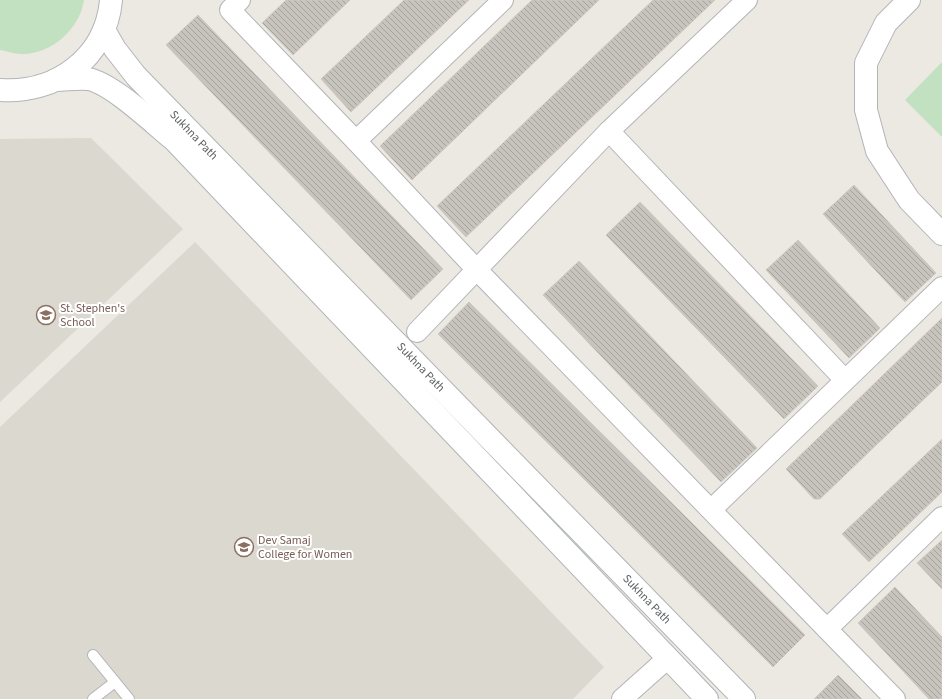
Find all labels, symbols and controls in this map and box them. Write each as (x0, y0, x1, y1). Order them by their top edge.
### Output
street label: Sukhna Path (166, 107, 222, 164)
place label: St. Stephen's School (60, 300, 125, 331)
school or university icon: St. Stephen's School (35, 304, 57, 326)
street label: Sukhna Path (393, 339, 449, 396)
place label: Dev Samaj College for Women (258, 532, 352, 563)
school or university icon: Dev Samaj College for Women (233, 536, 255, 558)
street label: Sukhna Path (619, 571, 675, 628)

